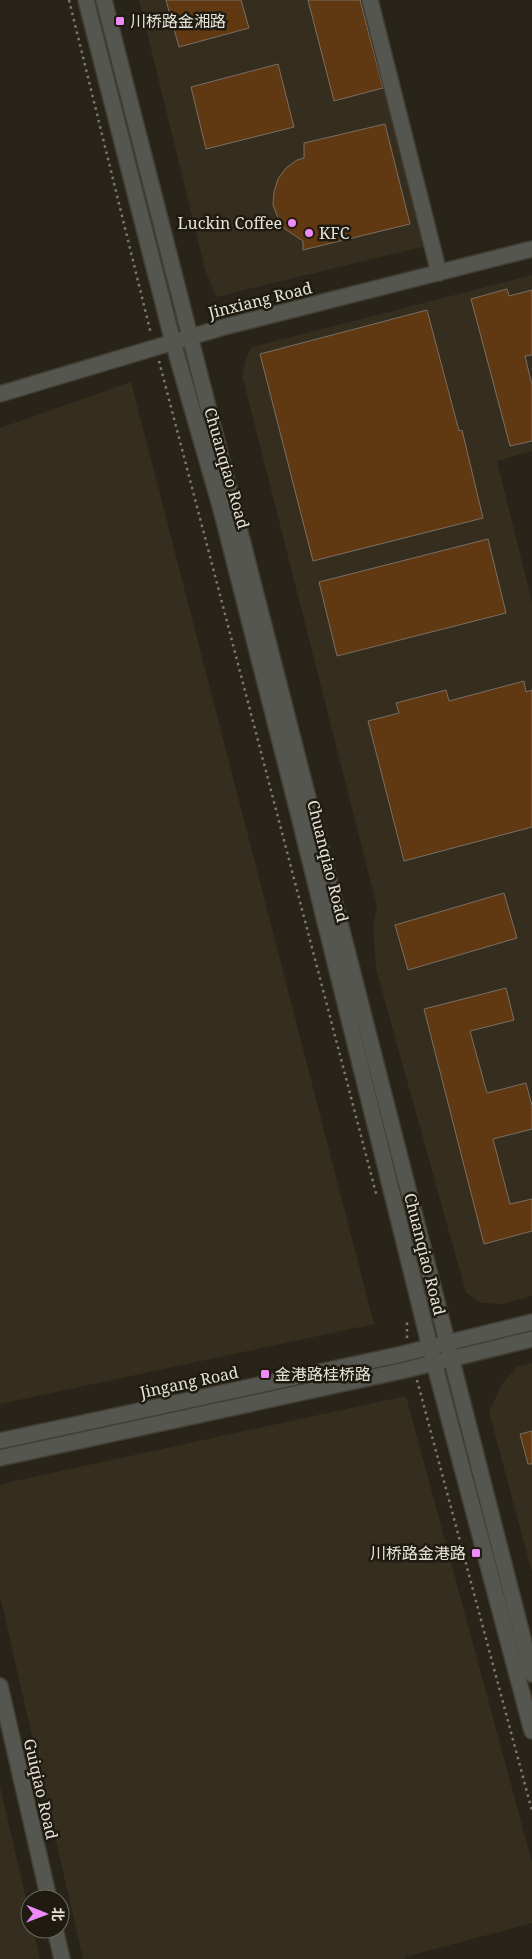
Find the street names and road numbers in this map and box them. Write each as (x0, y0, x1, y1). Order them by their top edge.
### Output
street label: Jinxiang Road (205, 276, 314, 324)
street label: Chuanqiao Road (199, 405, 255, 531)
street label: Chuanqiao Road (302, 798, 354, 925)
street label: Chuanqiao Road (399, 1191, 451, 1318)
street label: Jingang Road (137, 1361, 241, 1403)
street label: Guiqiao Road (19, 1737, 63, 1842)

